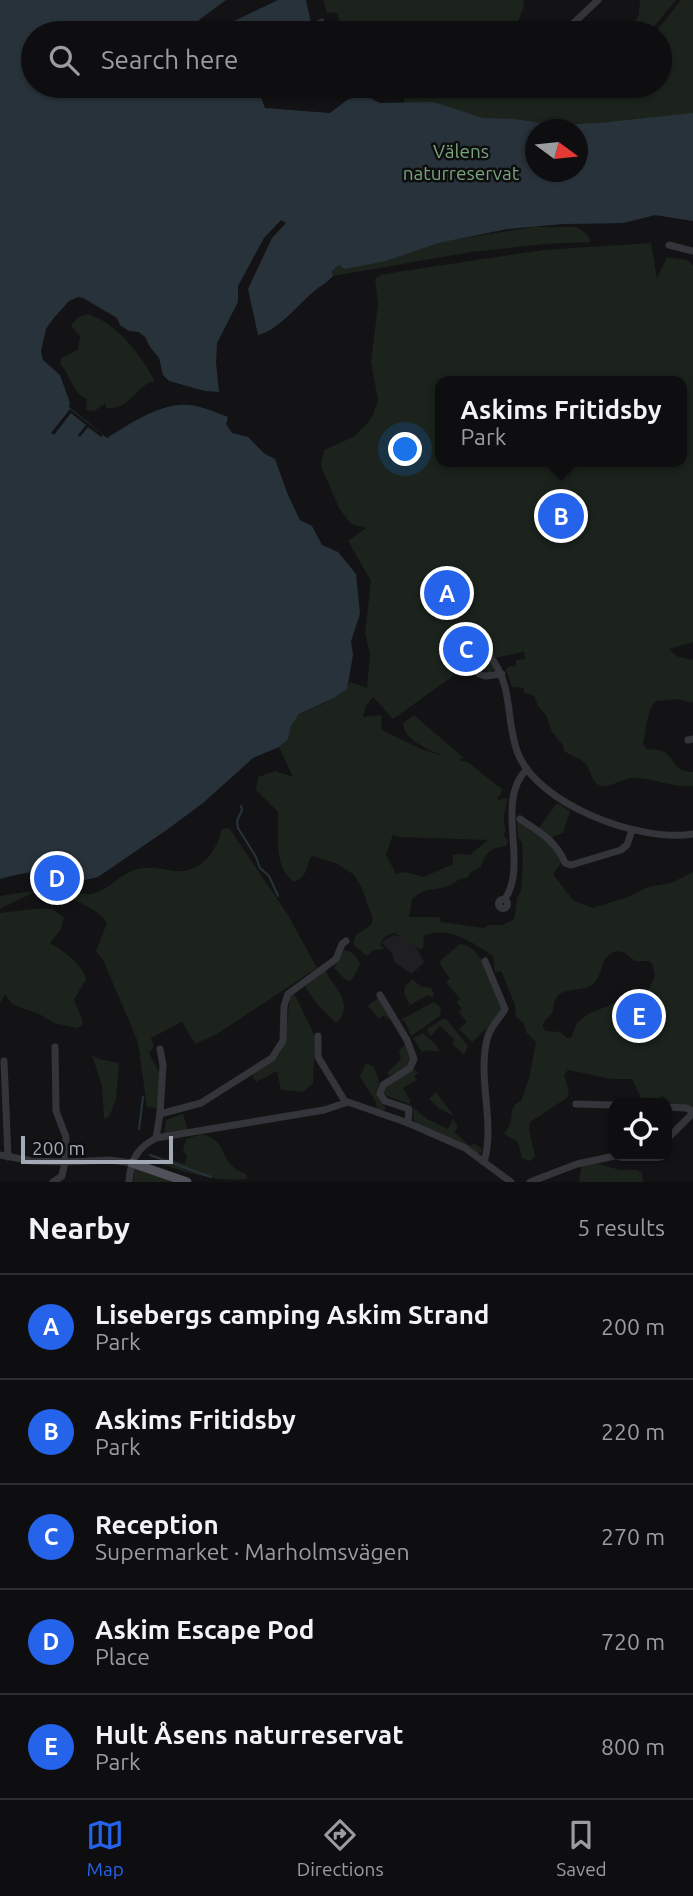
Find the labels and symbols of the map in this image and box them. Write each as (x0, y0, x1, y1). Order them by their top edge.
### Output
north arrow (525, 119, 588, 182)
park label: Välens naturreservat (403, 140, 520, 184)
your location (388, 432, 422, 466)
pin: B (538, 490, 584, 542)
pin: A (424, 567, 470, 619)
pin: C (443, 623, 489, 675)
pin: D (34, 852, 80, 904)
pin: E (616, 990, 662, 1042)
scale bar (21, 1133, 173, 1165)

